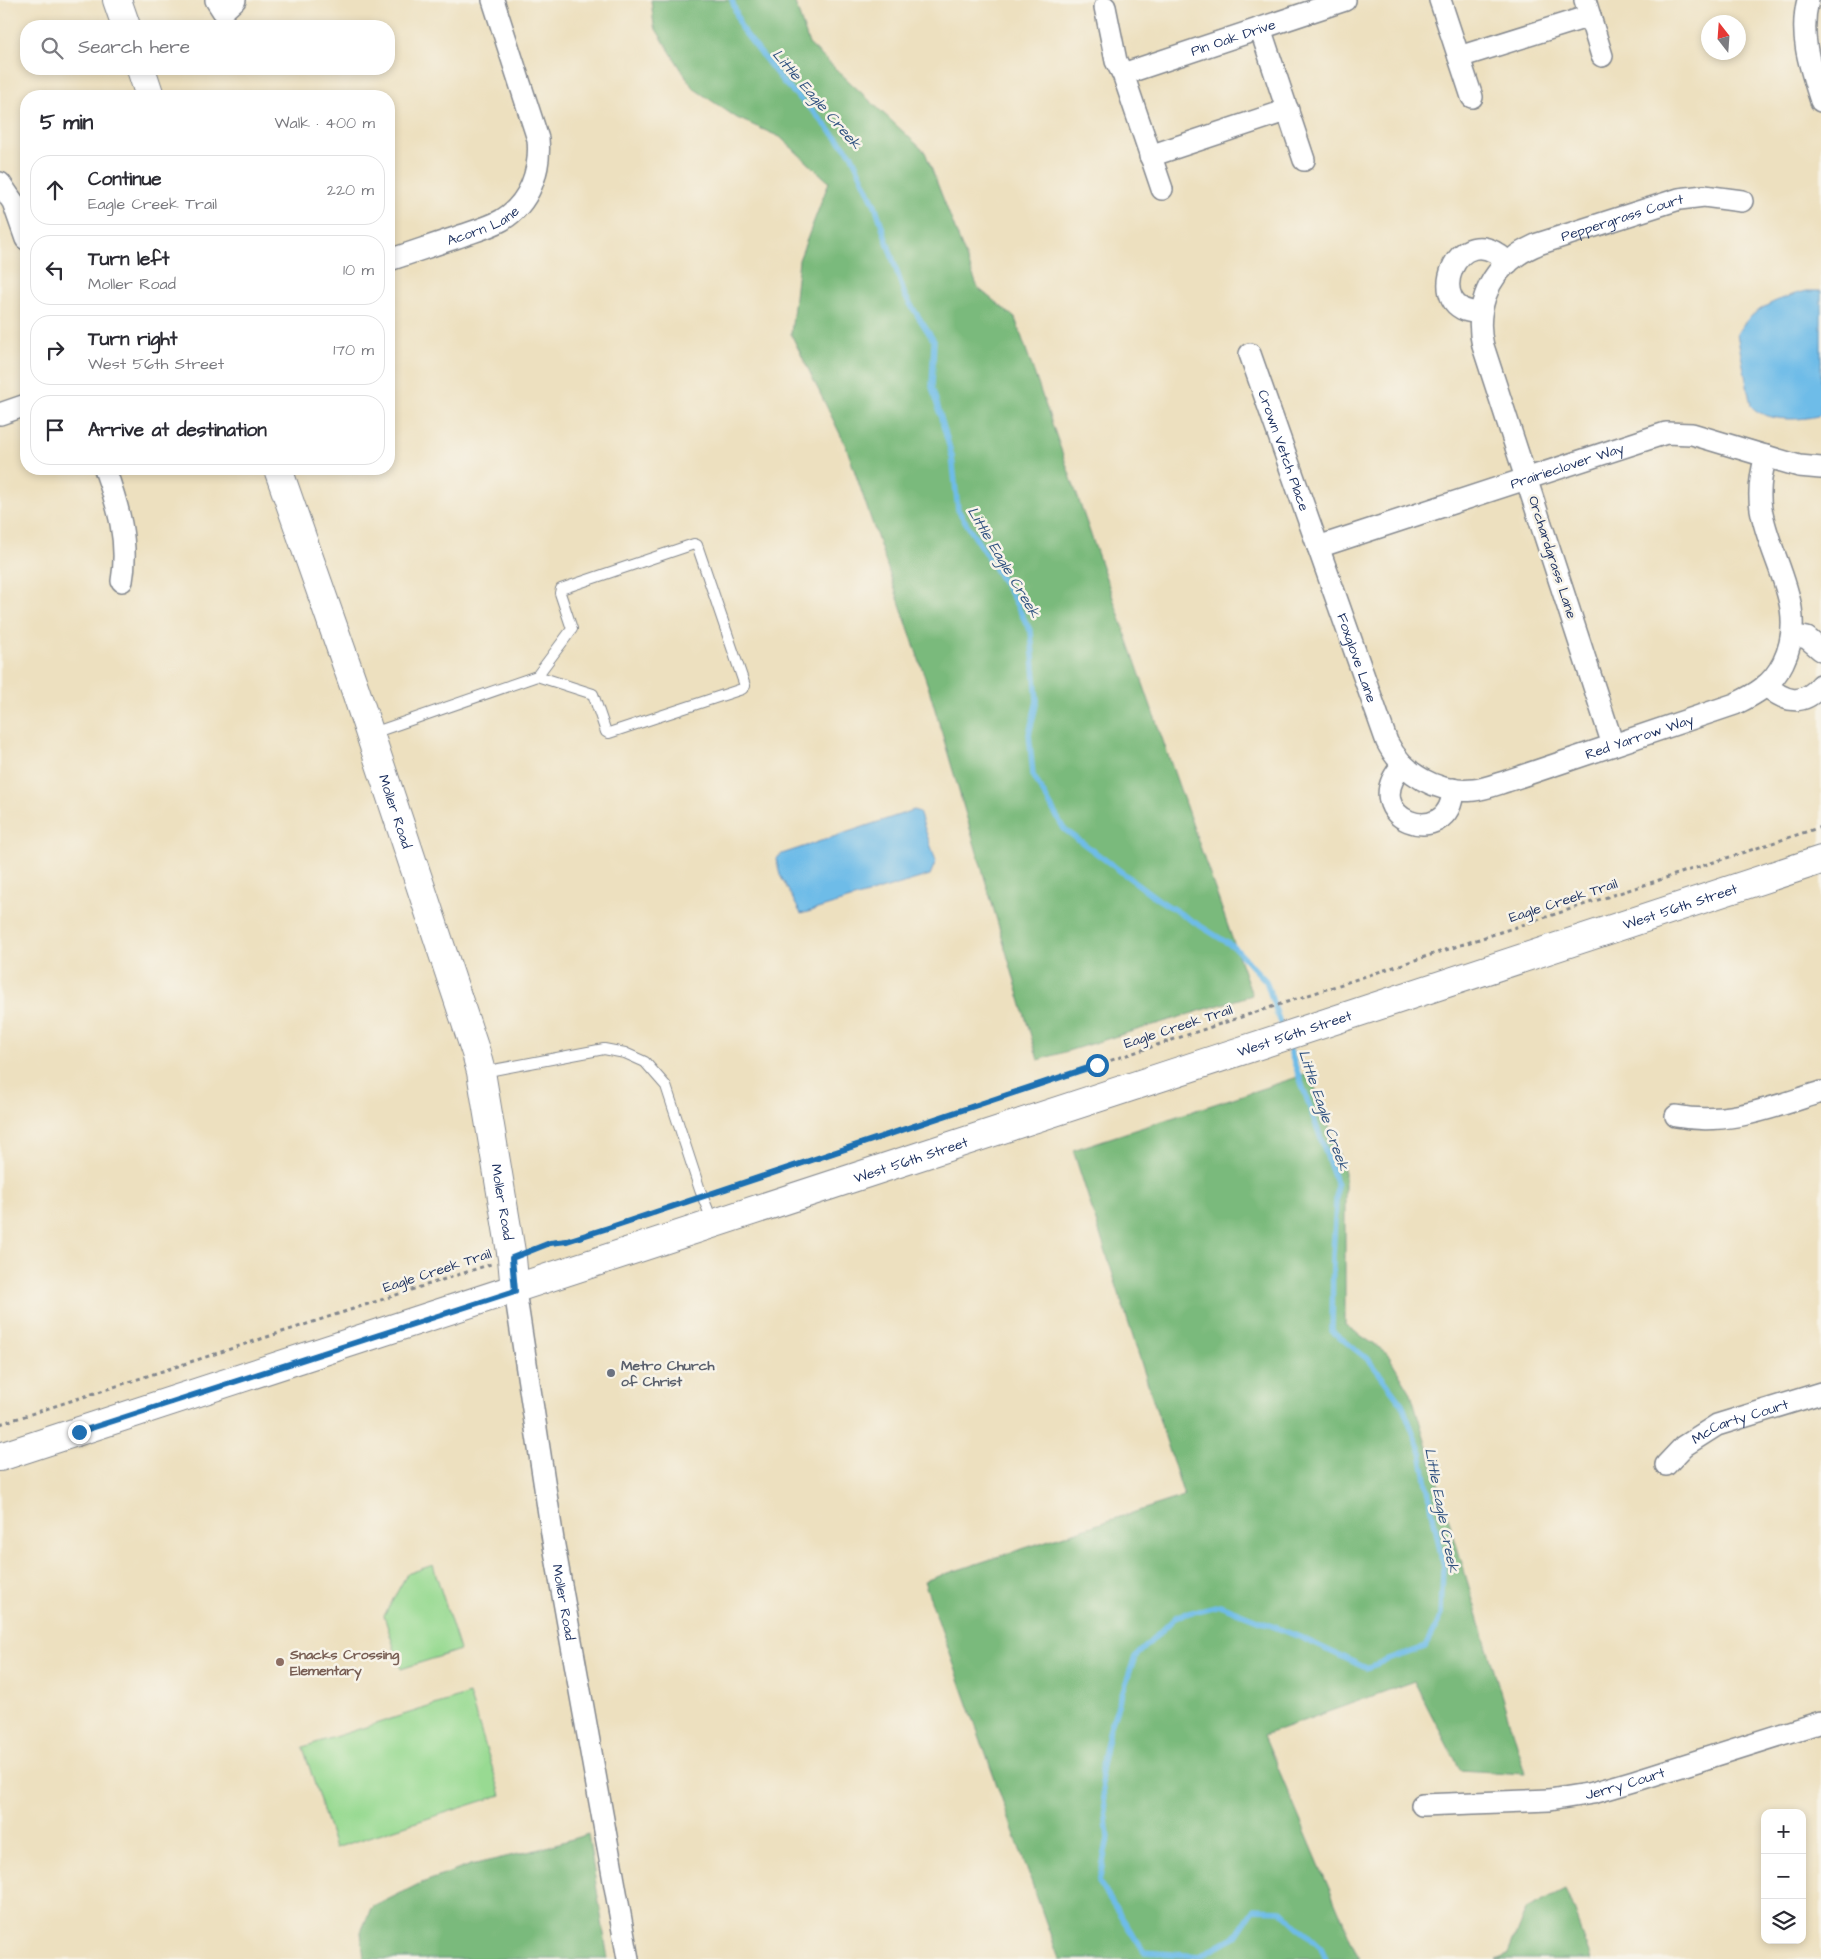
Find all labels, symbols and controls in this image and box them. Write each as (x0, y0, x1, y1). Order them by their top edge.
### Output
street label: Pin Oak Drive (1188, 15, 1279, 62)
north arrow (1701, 15, 1746, 60)
search box (20, 20, 395, 75)
icon: search (38, 34, 66, 62)
text: Search here (78, 34, 190, 61)
water label: Little Eagle Creek (767, 45, 867, 155)
text: 5 min (40, 108, 93, 137)
text: Walk · 400 m (274, 112, 375, 134)
text: Continue (88, 166, 162, 193)
icon: ahead (41, 176, 69, 204)
text: 220 m (327, 179, 374, 201)
street label: Peppergrass Court (1559, 190, 1685, 247)
text: Eagle Creek Trail (88, 193, 217, 215)
street label: Acorn Lane (444, 201, 525, 251)
text: Turn left (88, 246, 169, 273)
icon: left (41, 256, 69, 284)
text: 10 m (343, 259, 374, 281)
text: Moller Road (88, 273, 176, 295)
text: Turn right (88, 326, 177, 353)
icon: right (41, 336, 69, 364)
text: 170 m (333, 339, 374, 361)
text: West 56th Street (88, 353, 224, 375)
street label: Crown Vetch Place (1252, 387, 1314, 514)
icon: arrive (41, 416, 69, 444)
text: Arrive at destination (88, 417, 267, 444)
street label: Prairieclover Way (1508, 438, 1627, 494)
street label: Orchardgrass Lane (1523, 493, 1581, 622)
water label: Little Eagle Creek (961, 503, 1046, 623)
street label: Foxglove Lane (1331, 611, 1381, 706)
street label: Red Yarrow Way (1583, 710, 1697, 765)
street label: Moller Road (373, 772, 416, 851)
street label: Eagle Creek Trail (1507, 874, 1620, 928)
street label: West 56th Street (1621, 879, 1740, 935)
street label: Eagle Creek Trail (1122, 1000, 1235, 1054)
street label: West 56th Street (1235, 1006, 1355, 1062)
water label: Little Eagle Creek (1292, 1047, 1354, 1174)
route start (1086, 1054, 1109, 1077)
street label: West 56th Street (851, 1132, 971, 1189)
street label: Moller Road (485, 1162, 518, 1242)
street label: Eagle Creek Trail (381, 1244, 494, 1298)
place label: Metro Church of Christ (621, 1356, 716, 1392)
marker: Metro Church of Christ (605, 1367, 617, 1379)
street label: McCarty Court (1688, 1395, 1791, 1450)
route end (68, 1421, 91, 1444)
water label: Little Eagle Creek (1418, 1446, 1464, 1575)
street label: Moller Road (547, 1563, 580, 1642)
place label: Snacks Crossing Elementary (289, 1645, 400, 1681)
marker: Snacks Crossing Elementary (274, 1656, 286, 1668)
street label: Jerry Court (1584, 1763, 1668, 1805)
map controls (1761, 1809, 1806, 1944)
button: + (1761, 1809, 1806, 1854)
button: − (1761, 1854, 1806, 1899)
button: layers (1761, 1899, 1806, 1944)

